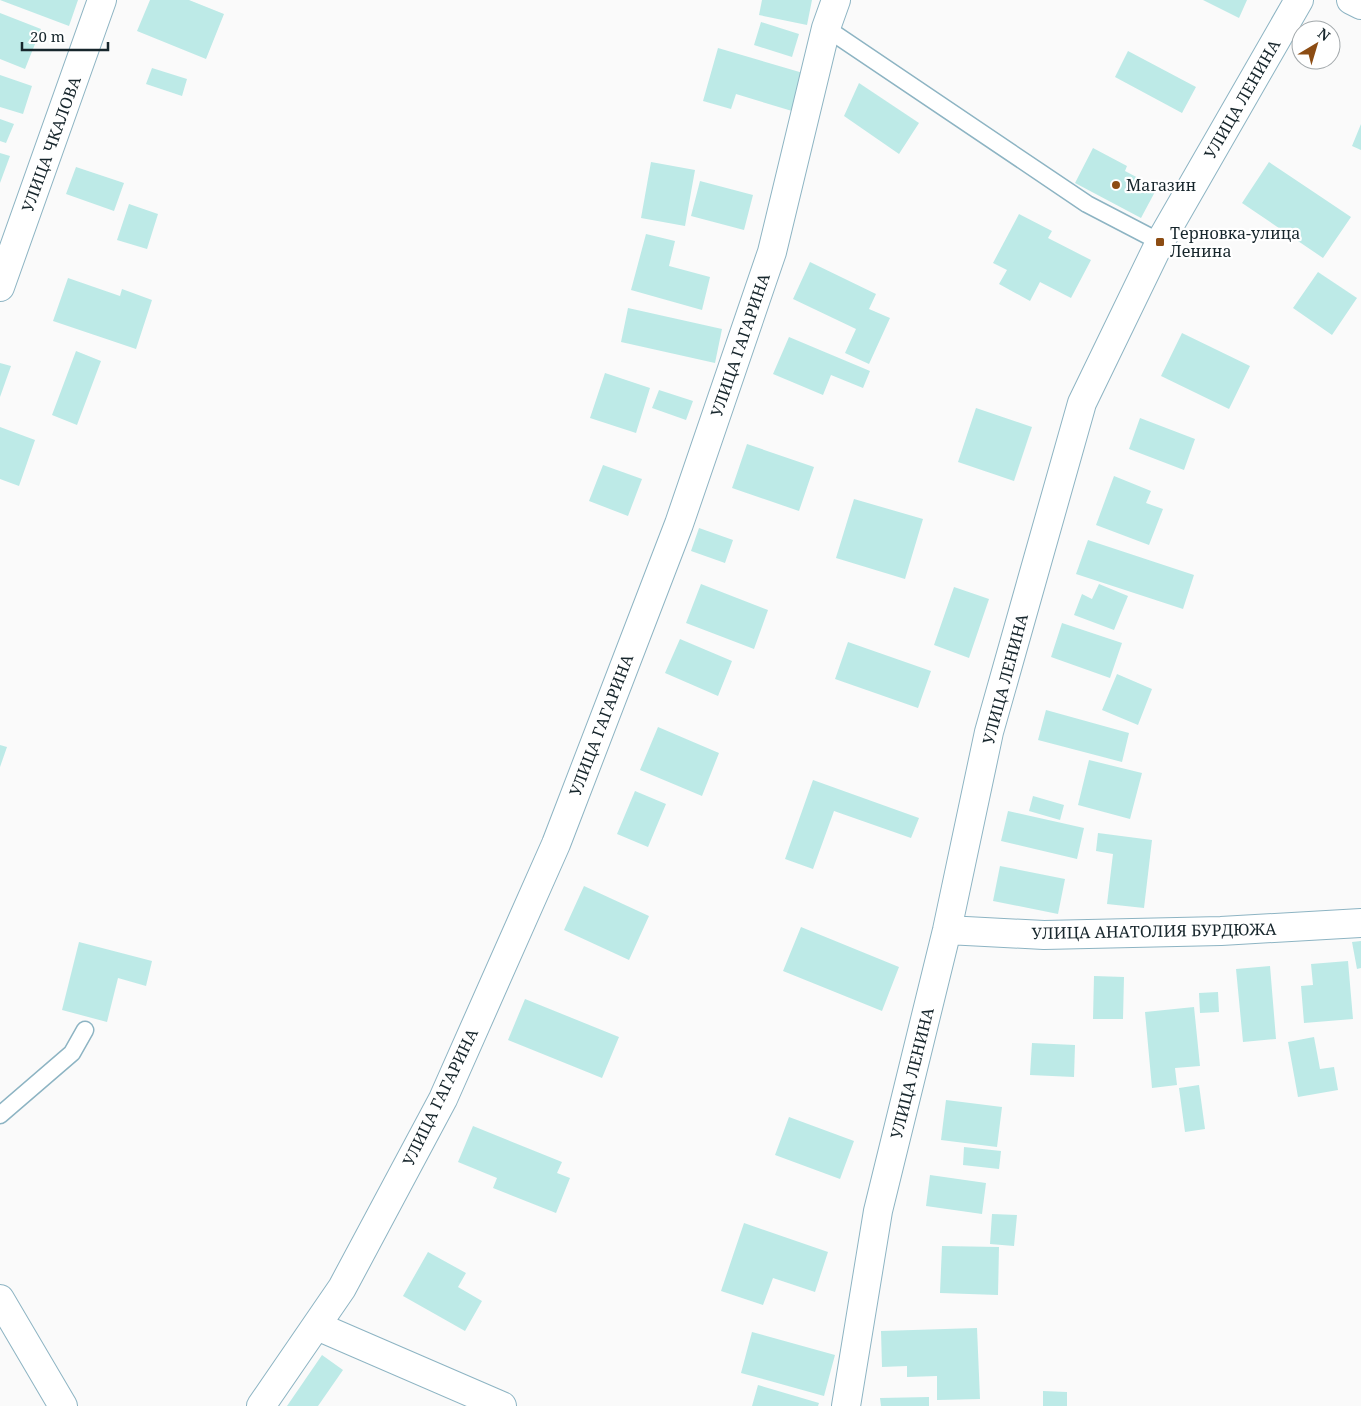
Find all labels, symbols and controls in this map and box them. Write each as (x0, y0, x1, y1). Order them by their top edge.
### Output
scale bar (22, 20, 109, 52)
north arrow (1291, 20, 1341, 70)
text: N (1314, 23, 1335, 45)
text: 20 m (30, 26, 65, 46)
street label: УЛИЦА ЛЕНИНА (1199, 35, 1286, 163)
street label: УЛИЦА ЧКАЛОВА (16, 72, 86, 215)
place label: Магазин (1126, 174, 1197, 196)
marker: Магазин (1110, 179, 1122, 191)
place label: Терновка-улица Ленина (1170, 222, 1300, 262)
marker: Терновка-улица Ленина (1154, 236, 1166, 248)
street label: УЛИЦА ГАГАРИНА (705, 270, 775, 420)
street label: УЛИЦА ЛЕНИНА (977, 610, 1033, 747)
street label: УЛИЦА ГАГАРИНА (564, 650, 638, 799)
street label: УЛИЦА АНАТОЛИЯ БУРДЮЖА (1031, 918, 1277, 944)
street label: УЛИЦА ЛЕНИНА (885, 1004, 939, 1141)
street label: УЛИЦА ГАГАРИНА (397, 1024, 483, 1169)

